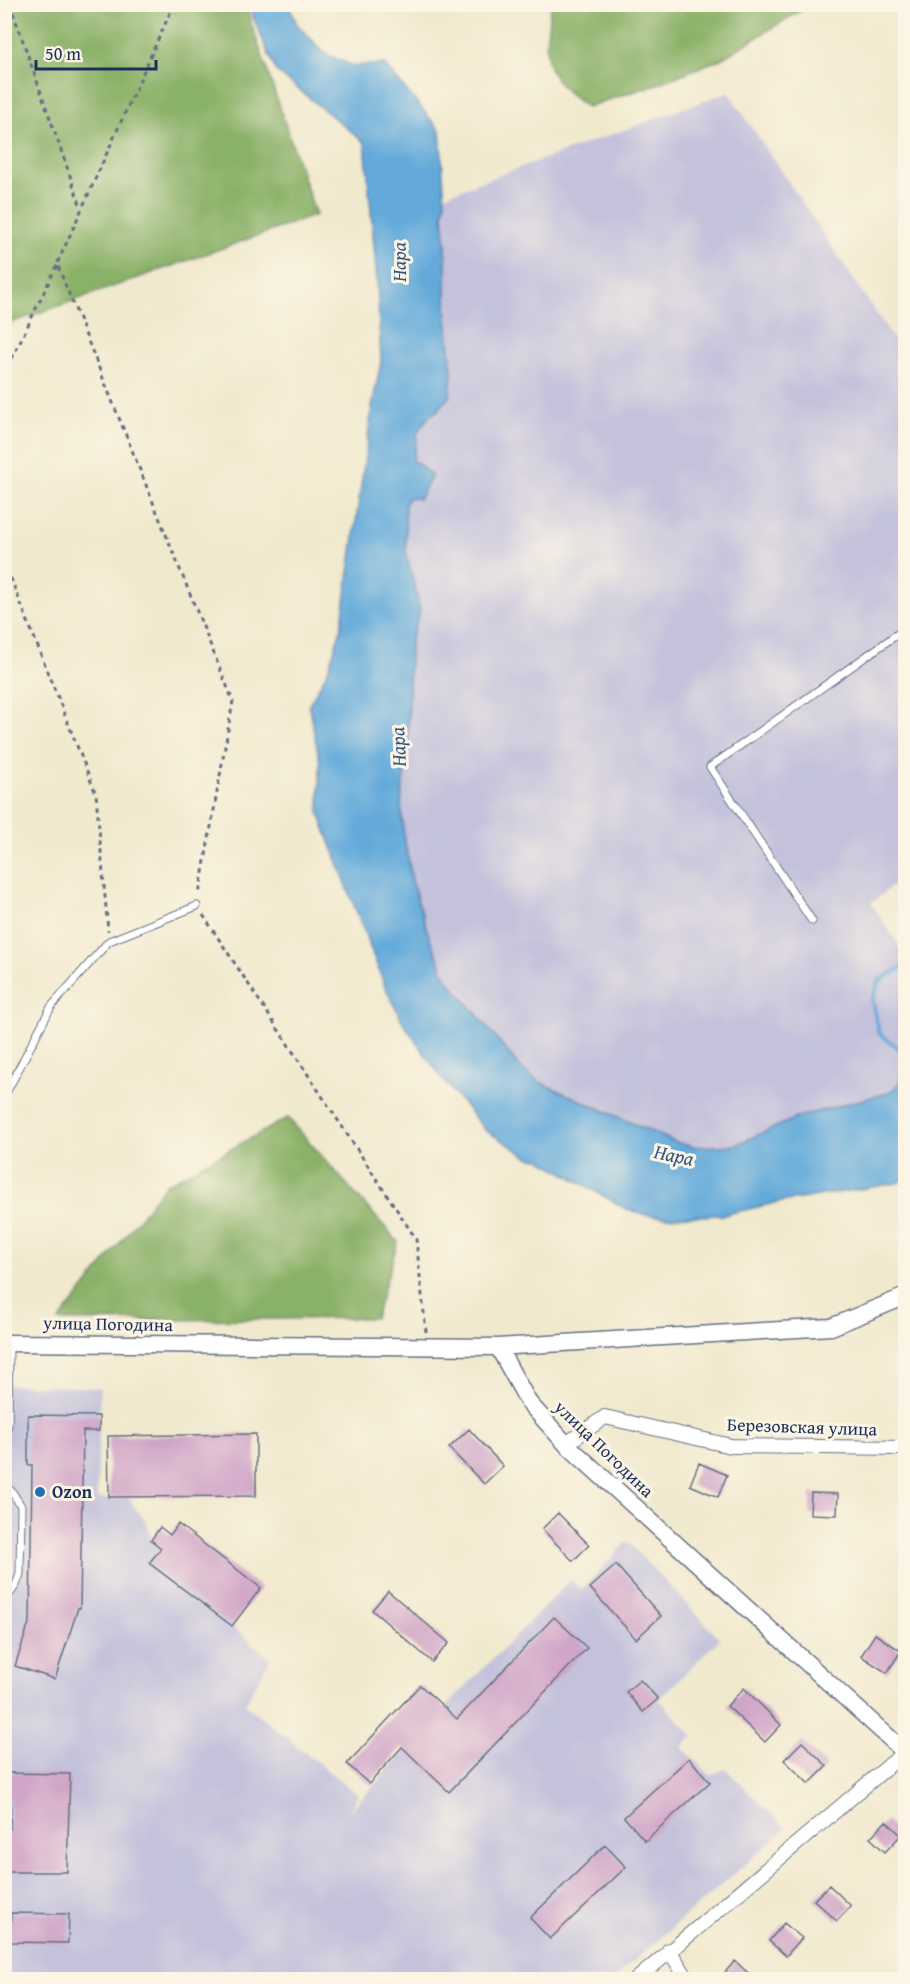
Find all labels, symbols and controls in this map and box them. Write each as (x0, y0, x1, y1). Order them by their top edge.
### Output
scale bar (36, 33, 156, 71)
text: 50 m (45, 40, 81, 67)
water label: Нара (384, 241, 413, 282)
water label: Нара (382, 726, 413, 768)
water label: Нара (652, 1136, 697, 1173)
street label: улица Погодина (42, 1309, 173, 1338)
street label: улица Погодина (548, 1393, 661, 1504)
street label: Березовская улица (726, 1410, 878, 1443)
place label: Ozon (52, 1478, 92, 1505)
marker: Ozon (33, 1485, 47, 1499)

